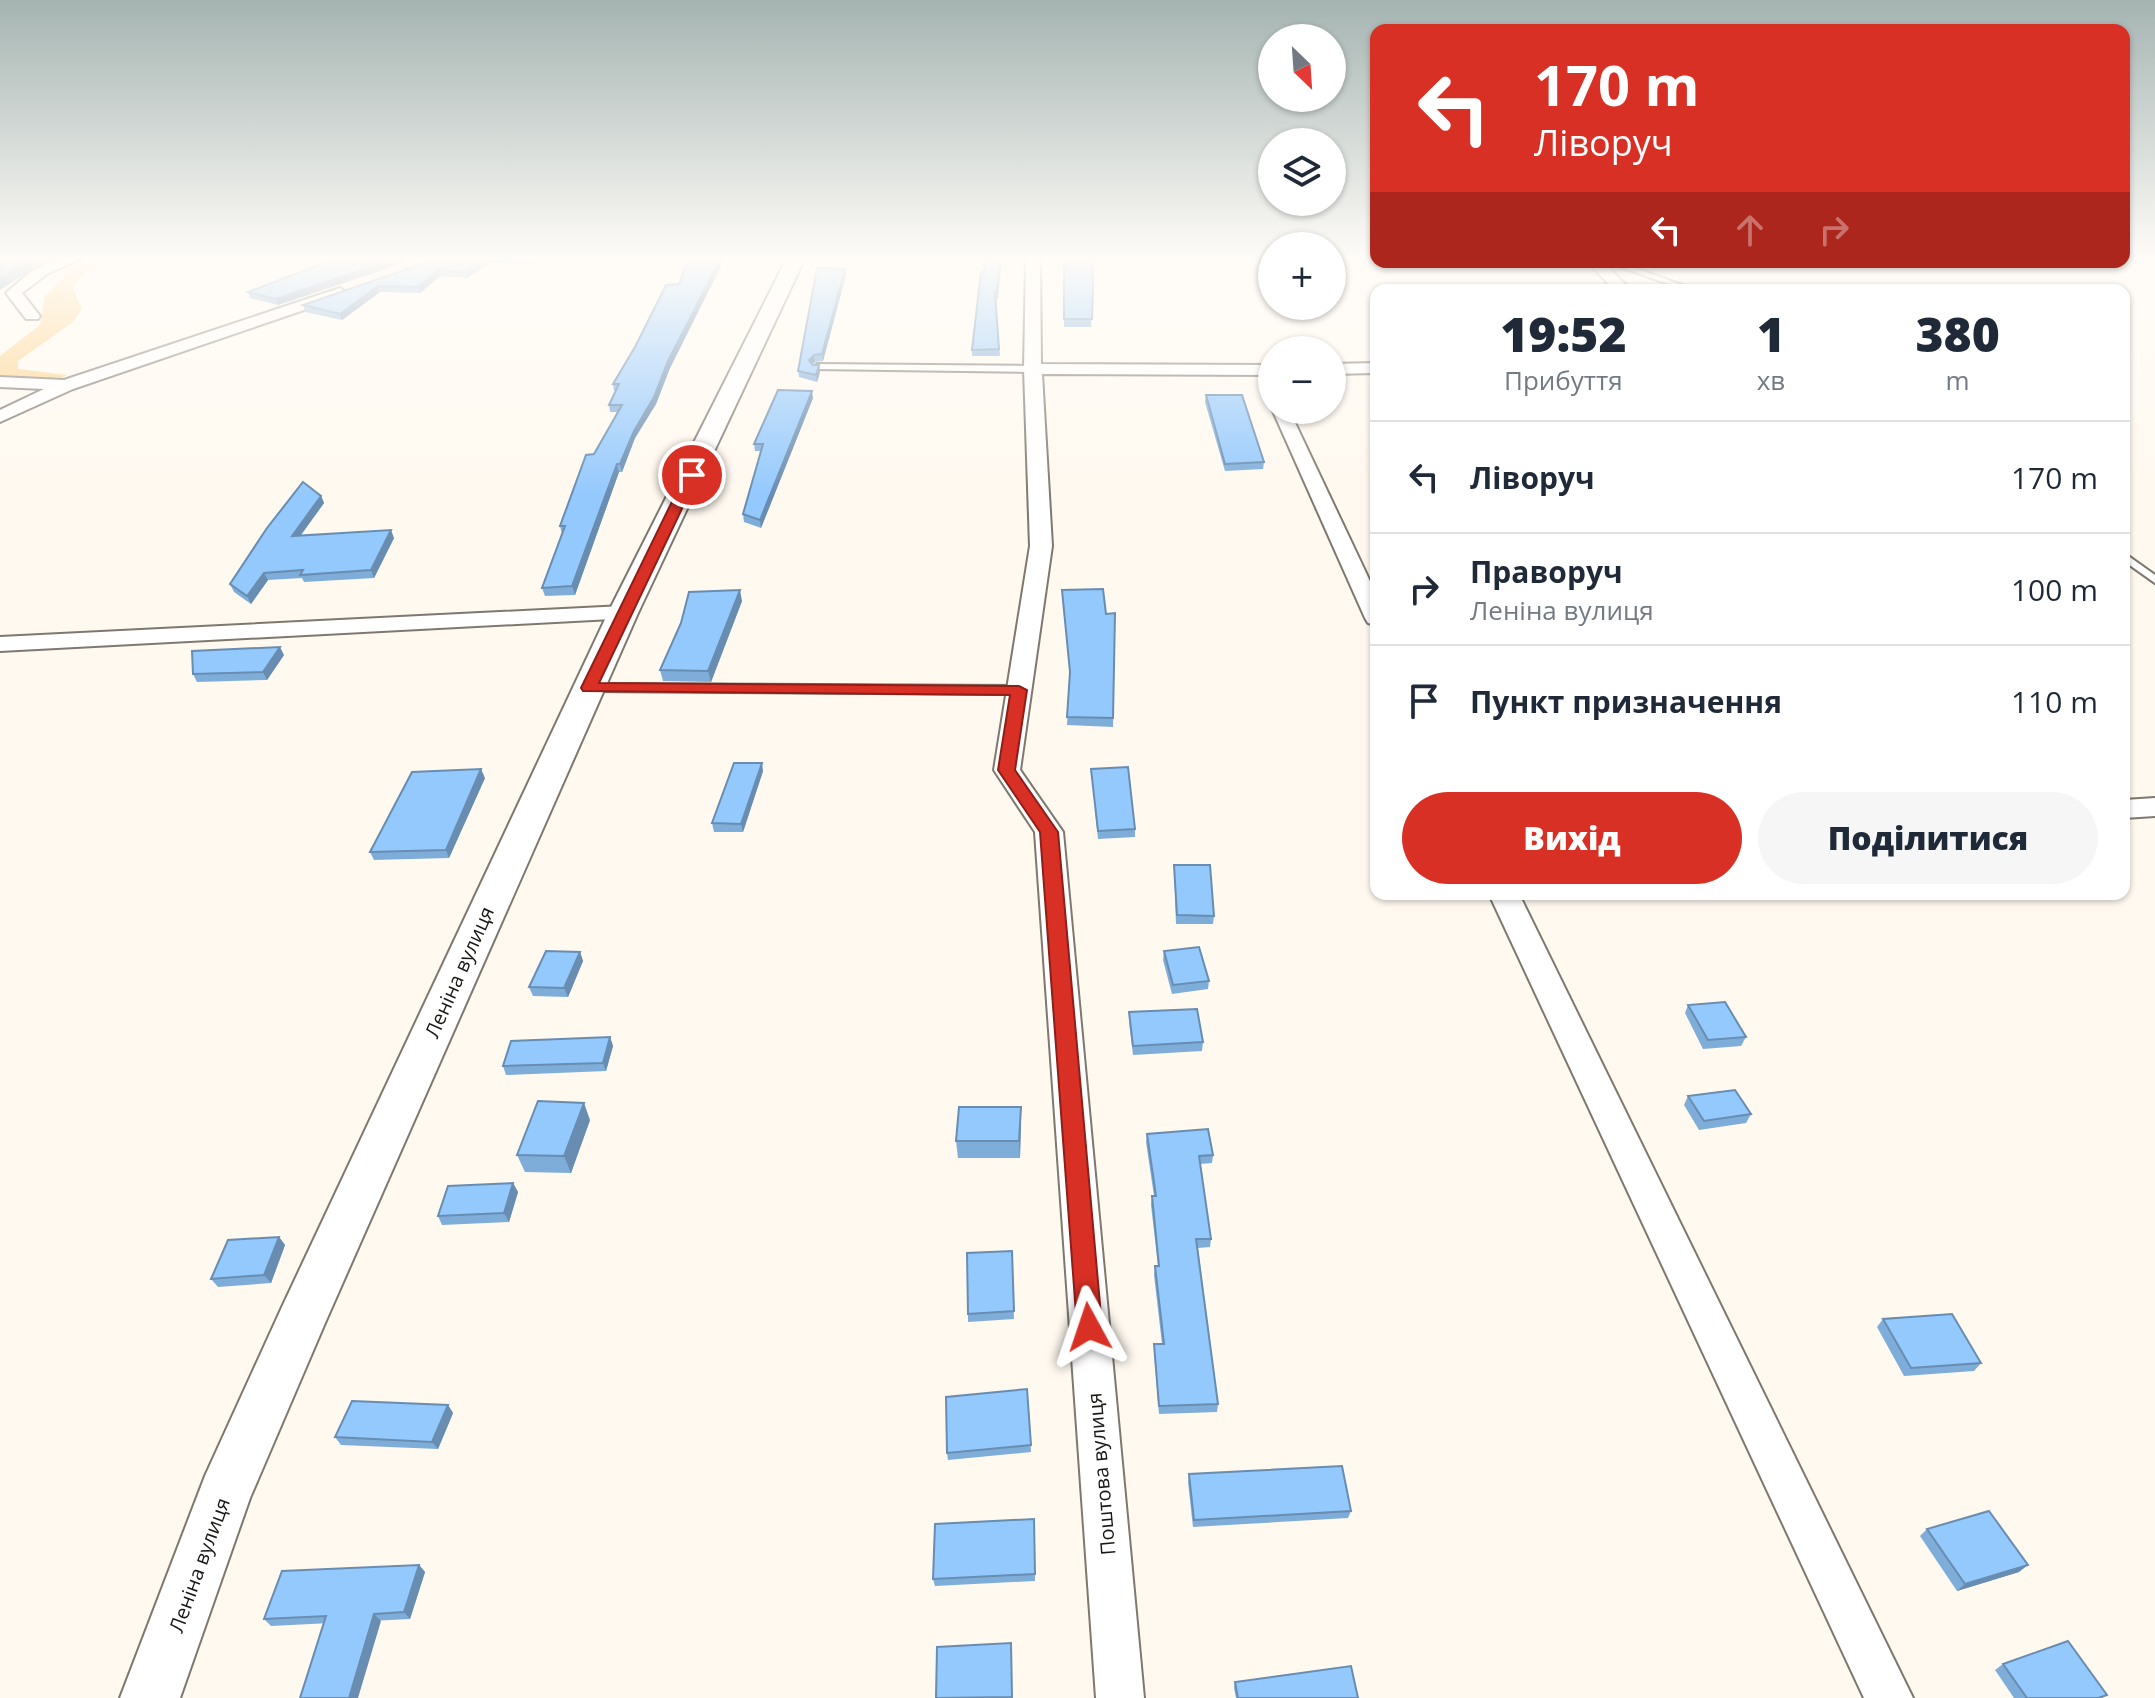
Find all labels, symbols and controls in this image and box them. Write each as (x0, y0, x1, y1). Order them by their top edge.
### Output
north arrow (1258, 24, 1346, 112)
map controls (1258, 24, 1346, 424)
text: 170 m (1534, 46, 1700, 122)
icon: left (1402, 56, 1506, 160)
text: Ліворуч (1534, 118, 1673, 167)
button: layers (1258, 128, 1346, 216)
icon: left (1644, 208, 1688, 252)
icon: ahead (1728, 208, 1772, 252)
icon: right (1812, 208, 1856, 252)
button: + (1258, 232, 1346, 320)
text: 19:52 (1500, 301, 1627, 366)
text: 1 (1757, 301, 1785, 366)
text: 380 (1915, 301, 2000, 366)
button: − (1258, 336, 1346, 424)
text: Прибуття (1504, 362, 1623, 398)
text: хв (1757, 362, 1785, 398)
text: m (1946, 362, 1970, 398)
pin (658, 441, 726, 509)
icon: arrive (670, 453, 714, 497)
icon: left (1402, 455, 1446, 499)
text: Ліворуч (1470, 457, 1595, 498)
text: 170 m (2011, 457, 2098, 498)
text: Праворуч (1470, 551, 1623, 592)
icon: right (1402, 567, 1446, 611)
text: 100 m (2011, 569, 2098, 610)
text: Леніна вулиця (1470, 592, 1654, 628)
icon: arrive (1402, 679, 1446, 723)
text: Пункт призначення (1470, 681, 1782, 722)
text: 110 m (2011, 681, 2098, 722)
button: Вихід (1402, 792, 1742, 884)
button: Поділитися (1758, 792, 2098, 884)
street label: Леніна вулиця (418, 902, 500, 1042)
position arrow (1047, 1285, 1131, 1369)
street label: Поштова вулиця (1080, 1392, 1122, 1556)
street label: Леніна вулиця (162, 1494, 236, 1636)

